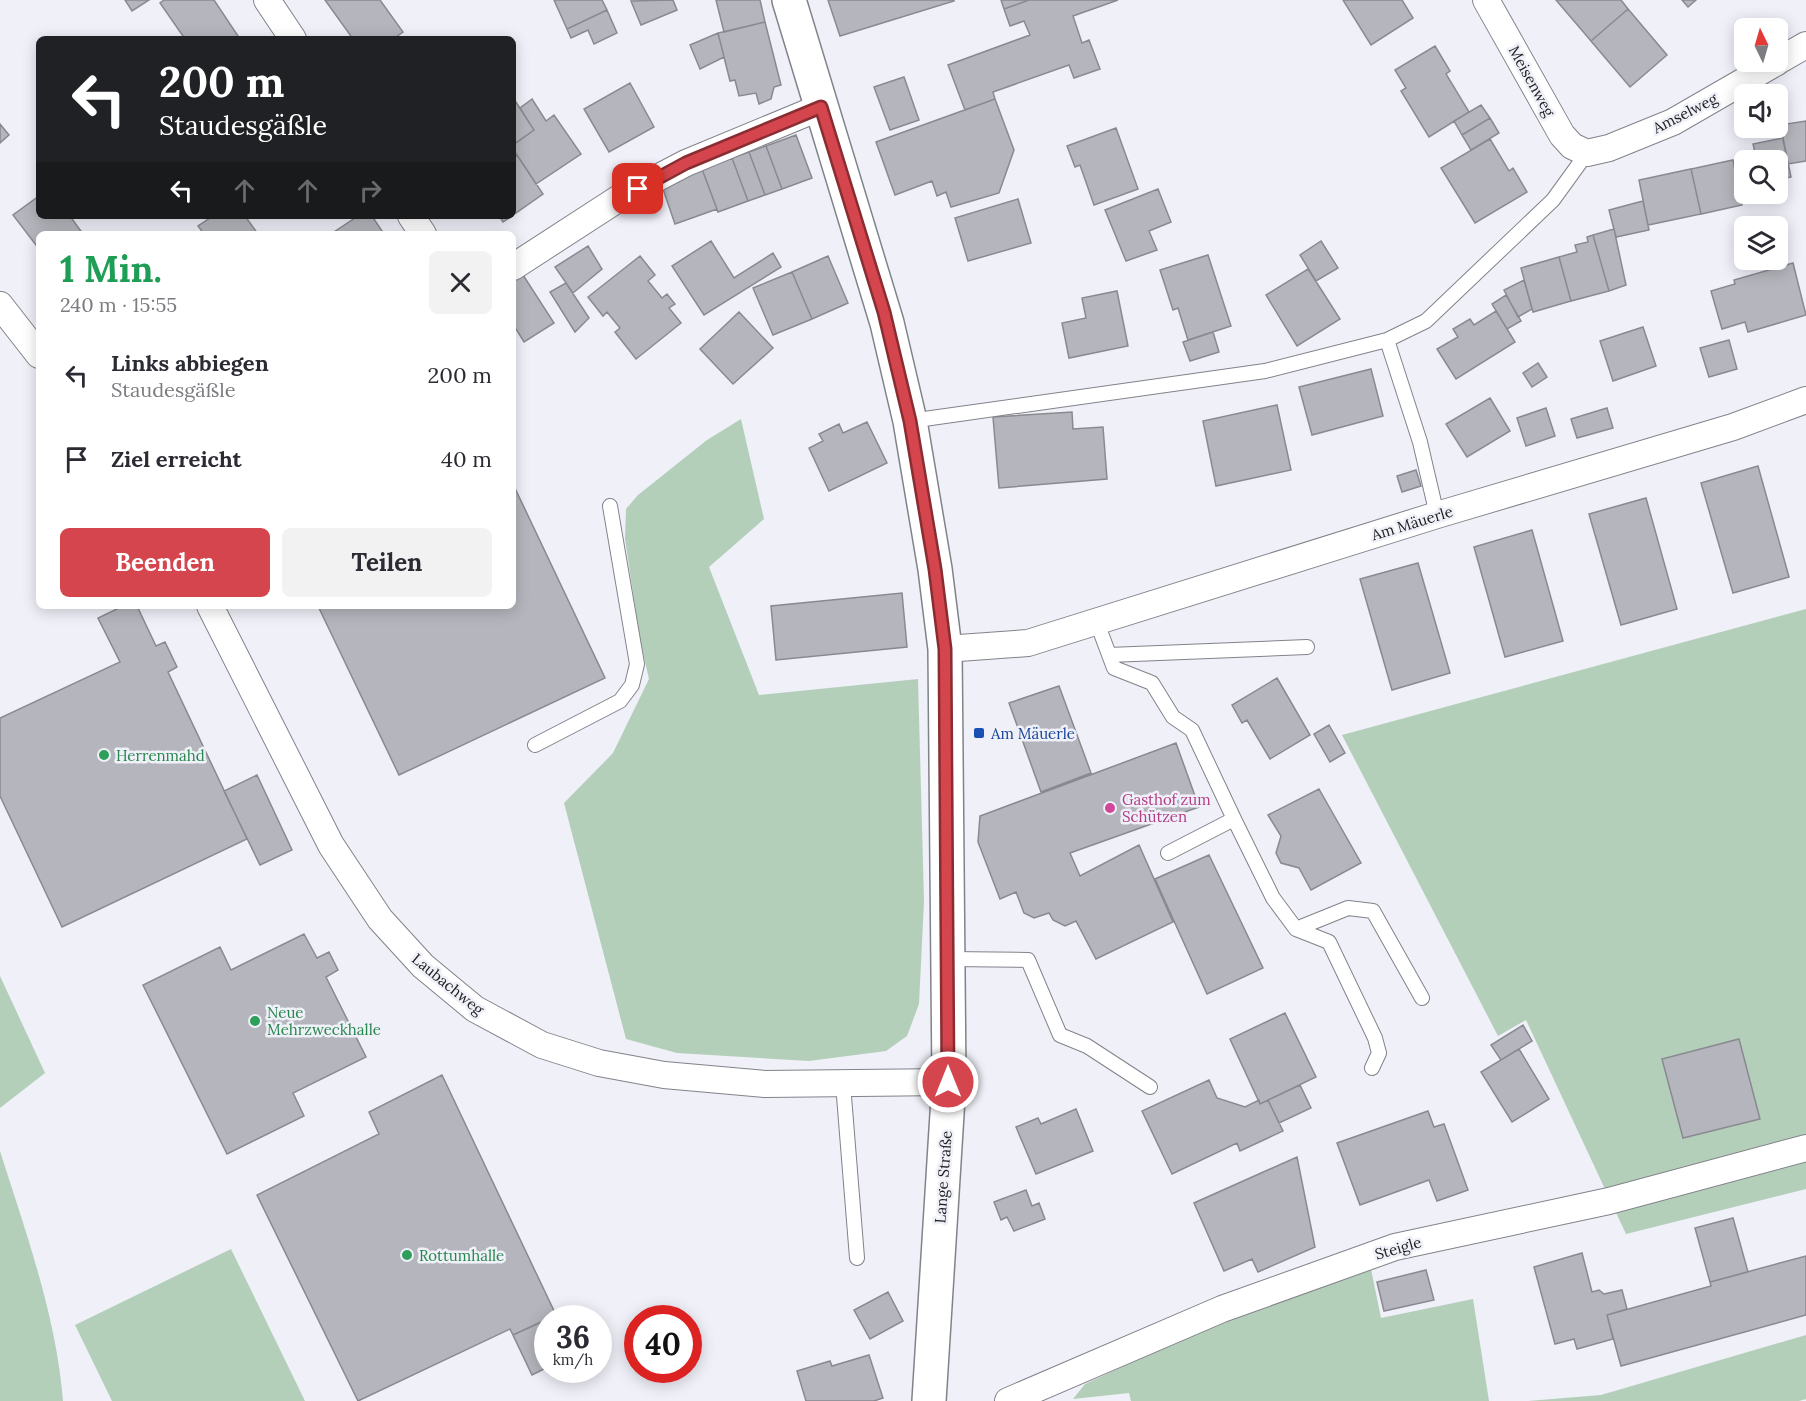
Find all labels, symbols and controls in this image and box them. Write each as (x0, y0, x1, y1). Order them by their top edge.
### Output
north arrow (1734, 18, 1788, 72)
map controls (1734, 18, 1788, 270)
street label: Meisenweg (1505, 42, 1560, 120)
text: 200 m (159, 55, 285, 109)
icon: left (60, 60, 138, 138)
button: sound (1734, 84, 1788, 138)
street label: Amselweg (1649, 88, 1721, 138)
text: Staudesgäßle (159, 108, 327, 142)
button: search (1734, 150, 1788, 204)
pin (612, 163, 663, 214)
icon: arrive (621, 172, 654, 205)
icon: left (165, 174, 198, 207)
icon: ahead (228, 174, 261, 207)
icon: ahead (291, 174, 324, 207)
icon: right (354, 174, 387, 207)
button: layers (1734, 216, 1788, 270)
text: 1 Min. (60, 246, 162, 292)
button: close (429, 251, 492, 314)
text: 240 m · 15:55 (60, 292, 177, 317)
text: Links abbiegen (111, 349, 269, 377)
icon: left (60, 359, 93, 392)
text: 200 m (427, 361, 492, 389)
text: Staudesgäßle (111, 377, 235, 402)
icon: arrive (60, 443, 93, 476)
text: Ziel erreicht (111, 445, 242, 473)
text: 40 m (441, 445, 492, 473)
street label: Am Mäuerle (1368, 502, 1455, 545)
button: Beenden (60, 528, 270, 597)
button: Teilen (282, 528, 492, 597)
place label: Am Mäuerle (990, 724, 1075, 743)
marker: Am Mäuerle (972, 726, 986, 740)
place label: Herrenmahd (116, 746, 205, 765)
marker: Herrenmahd (97, 748, 111, 762)
place label: Gasthof zum Schützen (1122, 790, 1211, 826)
marker: Gasthof zum Schützen (1103, 801, 1117, 815)
street label: Laubachweg (408, 949, 488, 1019)
place label: Neue Mehrzweckhalle (267, 1003, 381, 1039)
marker: Neue Mehrzweckhalle (248, 1014, 262, 1028)
position arrow (916, 1050, 980, 1114)
street label: Lange Straße (930, 1130, 956, 1224)
street label: Steigle (1373, 1232, 1423, 1264)
place label: Rottumhalle (419, 1246, 504, 1265)
marker: Rottumhalle (400, 1248, 414, 1262)
speed limit sign: 40 (624, 1305, 702, 1383)
text: 36 (556, 1318, 590, 1356)
text: km/h (553, 1350, 593, 1369)

